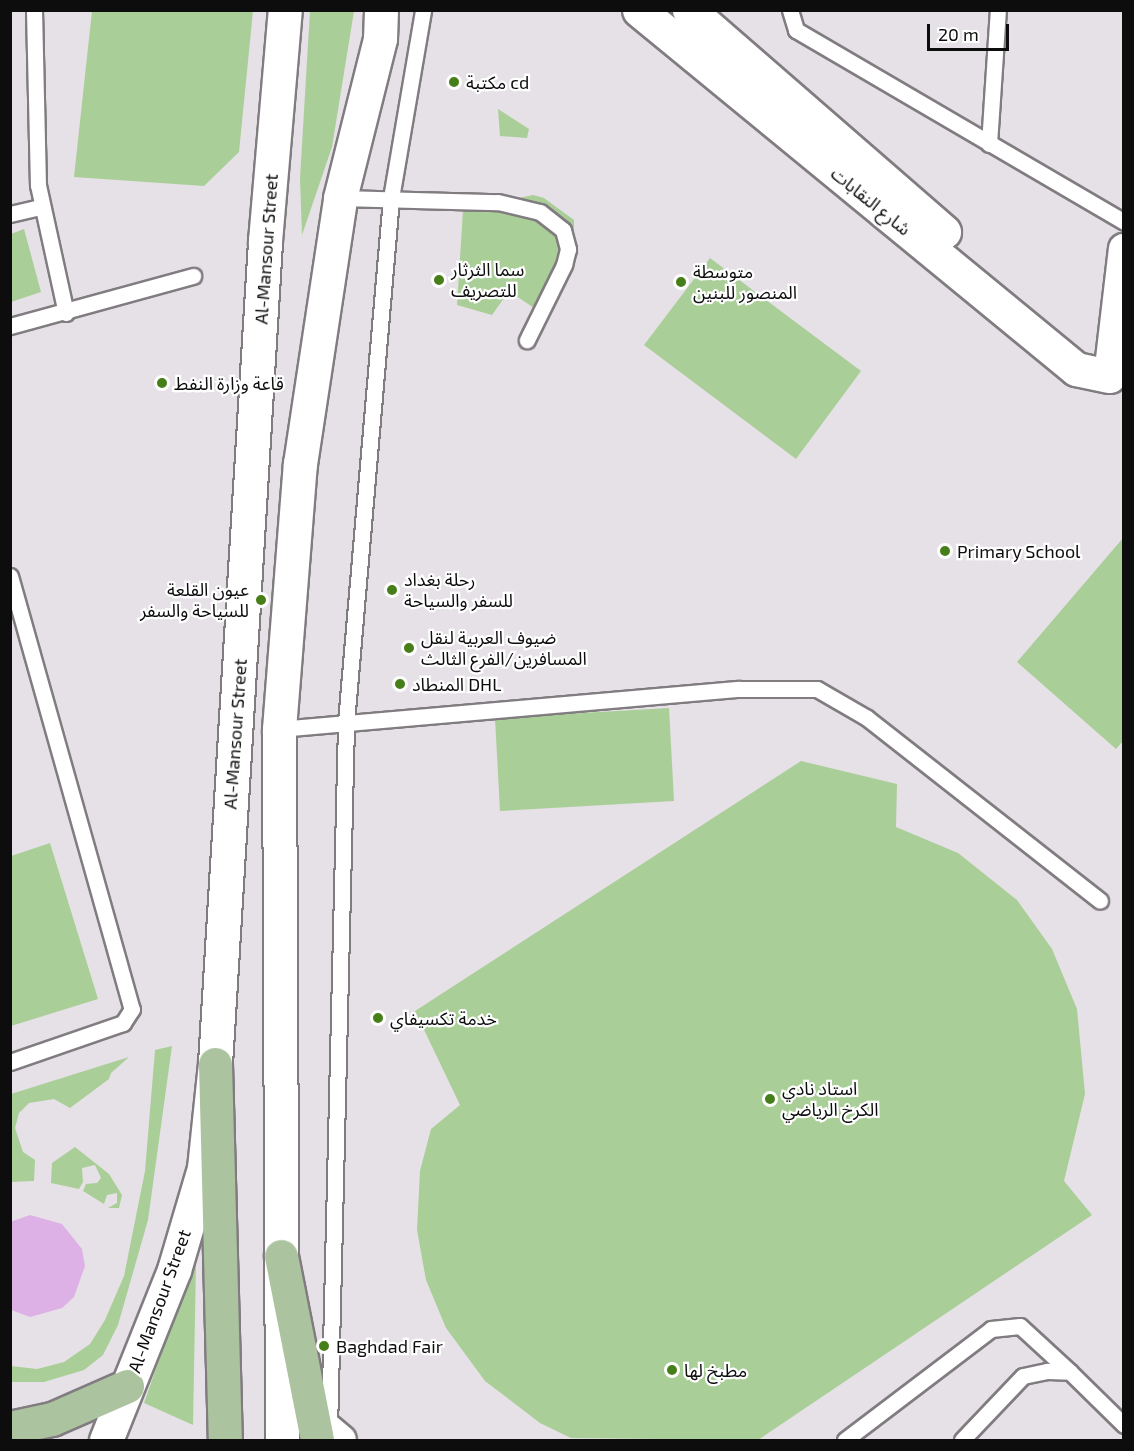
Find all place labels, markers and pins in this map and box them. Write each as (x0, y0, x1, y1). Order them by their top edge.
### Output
place label: مكتبة cd (466, 71, 529, 93)
marker: مكتبة cd (447, 75, 461, 89)
place label: سما الثرثار للتصريف (451, 259, 524, 302)
place label: متوسطة المنصور للبنين (693, 261, 797, 304)
marker: سما الثرثار للتصريف (432, 273, 446, 287)
marker: متوسطة المنصور للبنين (674, 275, 688, 289)
place label: قاعة وزارة النفط (174, 372, 284, 394)
marker: قاعة وزارة النفط (155, 376, 169, 390)
place label: Primary School (957, 540, 1081, 562)
marker: Primary School (938, 544, 952, 558)
place label: رحلة بغداد للسفر والسياحة (404, 569, 513, 612)
place label: عيون القلعة للسياحة والسفر (140, 579, 249, 622)
marker: رحلة بغداد للسفر والسياحة (385, 583, 399, 597)
marker: عيون القلعة للسياحة والسفر (254, 593, 268, 607)
place label: ضيوف العربية لنقل المسافرين/الفرع الثالث (421, 627, 587, 670)
marker: ضيوف العربية لنقل المسافرين/الفرع الثالث (402, 641, 416, 655)
place label: المنطاد DHL (412, 673, 501, 695)
marker: المنطاد DHL (393, 677, 407, 691)
place label: خدمة تكسيفاي (390, 1007, 497, 1029)
marker: خدمة تكسيفاي (371, 1011, 385, 1025)
place label: استاد نادي الكرخ الرياضي (782, 1078, 878, 1120)
marker: استاد نادي الكرخ الرياضي (763, 1092, 777, 1106)
place label: Baghdad Fair (336, 1335, 443, 1357)
marker: Baghdad Fair (317, 1339, 331, 1353)
place label: مطبخ لها (684, 1359, 747, 1381)
marker: مطبخ لها (665, 1363, 679, 1377)

